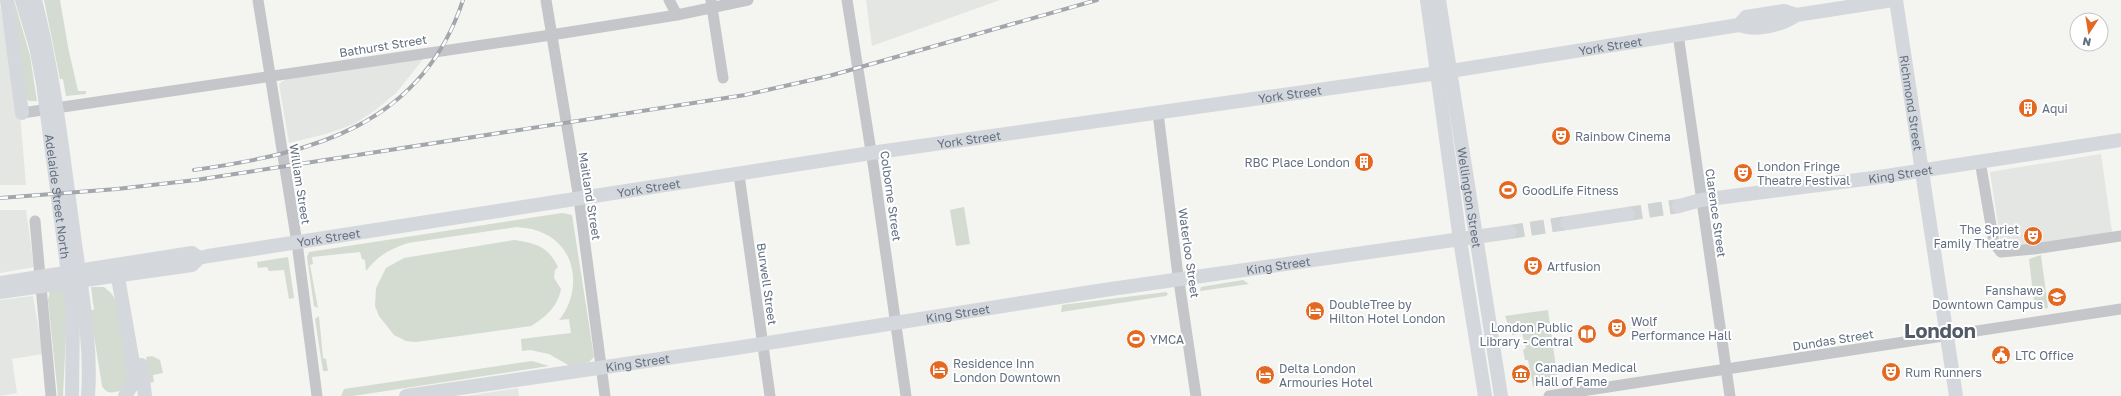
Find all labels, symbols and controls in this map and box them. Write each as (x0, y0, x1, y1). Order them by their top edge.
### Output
north arrow (2069, 12, 2109, 52)
street label: Bathurst Street (338, 32, 428, 60)
street label: York Street (1577, 33, 1643, 58)
text: N (2081, 35, 2092, 49)
street label: Richmond Street (1897, 54, 1926, 152)
street label: York Street (1257, 82, 1323, 106)
building icon: Aqui (2017, 97, 2039, 119)
place label: Aqui (2042, 101, 2068, 116)
theatre icon: Rainbow Cinema (1550, 125, 1572, 147)
street label: York Street (936, 127, 1002, 151)
place label: Rainbow Cinema (1575, 129, 1671, 144)
street label: Adelaide Street North (42, 133, 73, 260)
street label: William Street (286, 143, 314, 226)
street label: Wellington Street (1455, 146, 1485, 249)
street label: Colborne Street (877, 150, 905, 242)
street label: Maitland Street (576, 151, 604, 241)
building icon: RBC Place London (1353, 151, 1375, 173)
place label: RBC Place London (1244, 155, 1350, 170)
place label: London Fringe Theatre Festival (1757, 159, 1850, 188)
street label: King Street (1867, 161, 1934, 186)
theatre icon: London Fringe Theatre Festival (1732, 162, 1754, 184)
street label: Clarence Street (1702, 168, 1730, 259)
street label: York Street (616, 175, 682, 200)
sports icon: GoodLife Fitness (1497, 179, 1519, 201)
place label: GoodLife Fitness (1522, 183, 1619, 198)
street label: Waterloo Street (1175, 207, 1203, 299)
place label: The Spriet Family Theatre (1933, 222, 2019, 251)
street label: York Street (296, 225, 362, 250)
theatre icon: The Spriet Family Theatre (2022, 225, 2044, 247)
street label: Burwell Street (754, 242, 780, 326)
street label: King Street (1245, 253, 1312, 277)
theatre icon: Artfusion (1522, 255, 1544, 277)
place label: Artfusion (1547, 259, 1601, 274)
place label: Fanshawe Downtown Campus (1932, 283, 2043, 312)
school or university icon: Fanshawe Downtown Campus (2046, 286, 2068, 308)
place label: DoubleTree by Hilton Hotel London (1329, 297, 1446, 326)
hotel icon: DoubleTree by Hilton Hotel London (1304, 300, 1326, 322)
street label: King Street (925, 301, 991, 326)
place label: Wolf Performance Hall (1631, 314, 1732, 343)
theatre icon: Wolf Performance Hall (1606, 317, 1628, 339)
district label: London (1904, 318, 1976, 342)
place label: London Public Library - Central (1480, 320, 1573, 349)
library icon: London Public Library - Central (1576, 323, 1598, 345)
street label: Dundas Street (1791, 326, 1875, 354)
sports icon: YMCA (1125, 328, 1147, 350)
place label: YMCA (1150, 332, 1184, 347)
public building icon: LTC Office (1990, 344, 2012, 366)
place label: LTC Office (2015, 348, 2074, 363)
street label: King Street (604, 350, 671, 374)
place label: Residence Inn London Downtown (953, 356, 1061, 385)
hotel icon: Residence Inn London Downtown (928, 359, 950, 381)
place label: Canadian Medical Hall of Fame (1535, 360, 1637, 389)
place label: Delta London Armouries Hotel (1279, 361, 1373, 390)
theatre icon: Rum Runners (1880, 361, 1902, 383)
museum icon: Canadian Medical Hall of Fame (1510, 363, 1532, 385)
hotel icon: Delta London Armouries Hotel (1254, 364, 1276, 386)
place label: Rum Runners (1905, 365, 1982, 380)

